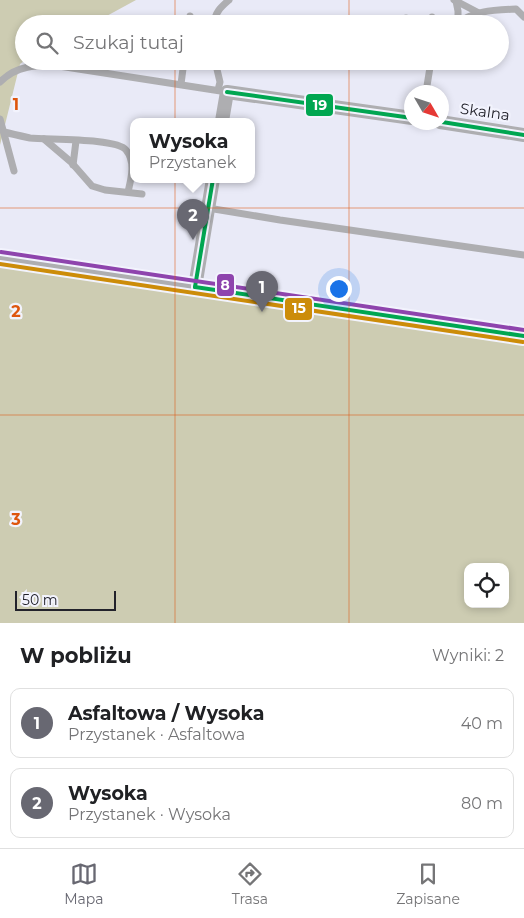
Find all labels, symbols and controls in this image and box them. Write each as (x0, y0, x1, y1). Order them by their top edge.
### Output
search box (15, 15, 509, 70)
icon: search (33, 29, 61, 57)
text: Szukaj tutaj (73, 31, 184, 54)
north arrow (404, 85, 449, 130)
line badge: 19 (305, 93, 334, 117)
text: 1 (13, 95, 19, 114)
text: 19 (313, 96, 327, 114)
street label: Skalna (459, 99, 511, 124)
popup (130, 118, 255, 183)
text: Wysoka (149, 130, 229, 153)
text: Przystanek (149, 153, 236, 172)
pin: 2 (177, 199, 209, 240)
pin: 1 (246, 271, 278, 312)
line badge: 8 (216, 273, 235, 297)
text: 8 (220, 276, 230, 294)
your location (326, 276, 352, 302)
line badge: 15 (284, 297, 313, 321)
text: 15 (292, 299, 306, 317)
text: 2 (11, 302, 21, 321)
text: 3 (10, 510, 21, 529)
map controls (464, 563, 509, 608)
button: locate (464, 563, 509, 608)
scale bar (15, 588, 116, 611)
text: 50 m (22, 591, 58, 609)
text: W pobliżu (20, 643, 132, 668)
text: Wyniki: 2 (432, 646, 504, 665)
text: Asfaltowa / Wysoka (68, 702, 264, 725)
text: 1 (34, 714, 40, 733)
text: 40 m (461, 714, 503, 733)
text: Przystanek · Asfaltowa (68, 725, 245, 744)
text: Wysoka (68, 782, 148, 805)
text: 2 (32, 794, 42, 813)
text: 80 m (461, 794, 503, 813)
text: Przystanek · Wysoka (68, 805, 231, 824)
tab: Mapa (64, 860, 103, 908)
tab: Trasa (232, 860, 268, 908)
tab: Zapisane (396, 860, 460, 908)

